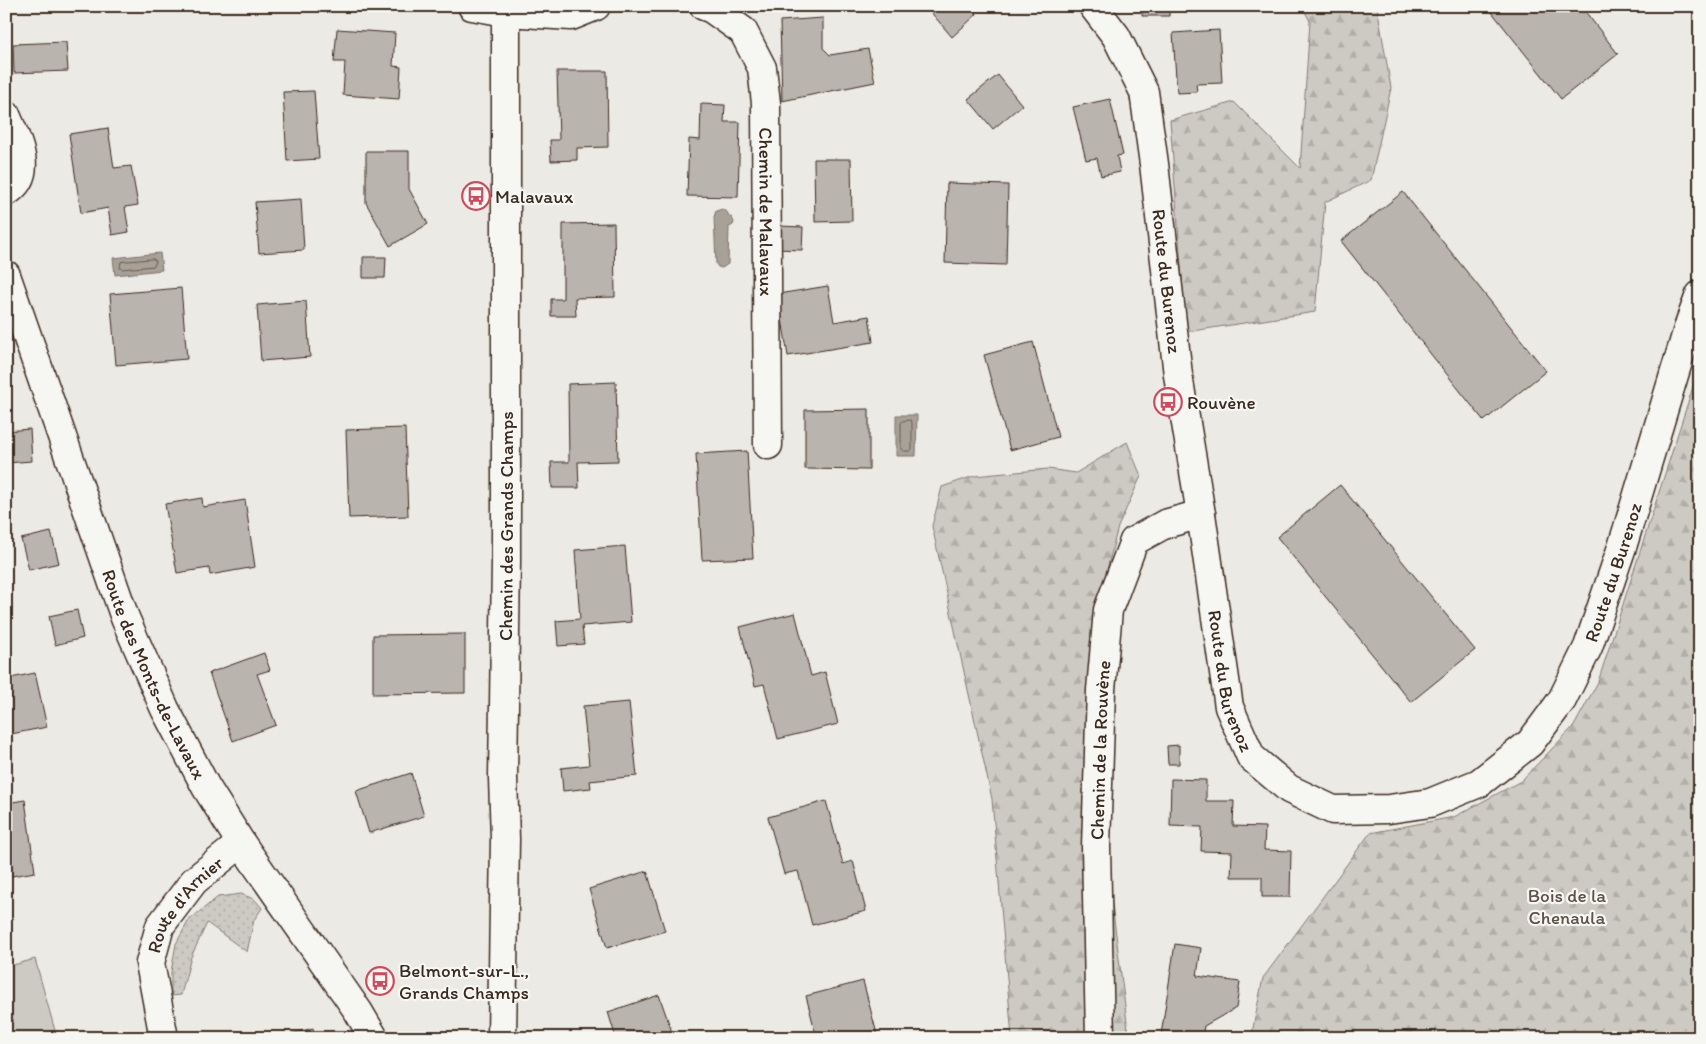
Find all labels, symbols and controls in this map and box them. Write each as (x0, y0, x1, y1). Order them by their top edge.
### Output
street label: Chemin de Malavaux (755, 127, 779, 297)
bus stop icon: Malavaux (461, 181, 491, 211)
place label: Malavaux (495, 185, 574, 208)
street label: Route du Burenoz (1148, 208, 1187, 355)
bus stop icon: Rouvène (1153, 387, 1183, 417)
place label: Rouvène (1187, 391, 1256, 414)
street label: Chemin des Grands Champs (493, 411, 518, 641)
street label: Route du Burenoz (1579, 499, 1646, 645)
street label: Route des Monts-de-Lavaux (97, 566, 211, 783)
street label: Route du Burenoz (1204, 608, 1259, 755)
street label: Chemin de la Rouvène (1085, 659, 1115, 840)
street label: Route d'Arnier (142, 850, 228, 955)
park label: Bois de la Chenaula (1528, 884, 1606, 929)
place label: Belmont-sur-L., Grands Champs (399, 959, 529, 1004)
bus stop icon: Belmont-sur-L., Grands Champs (365, 966, 395, 996)

